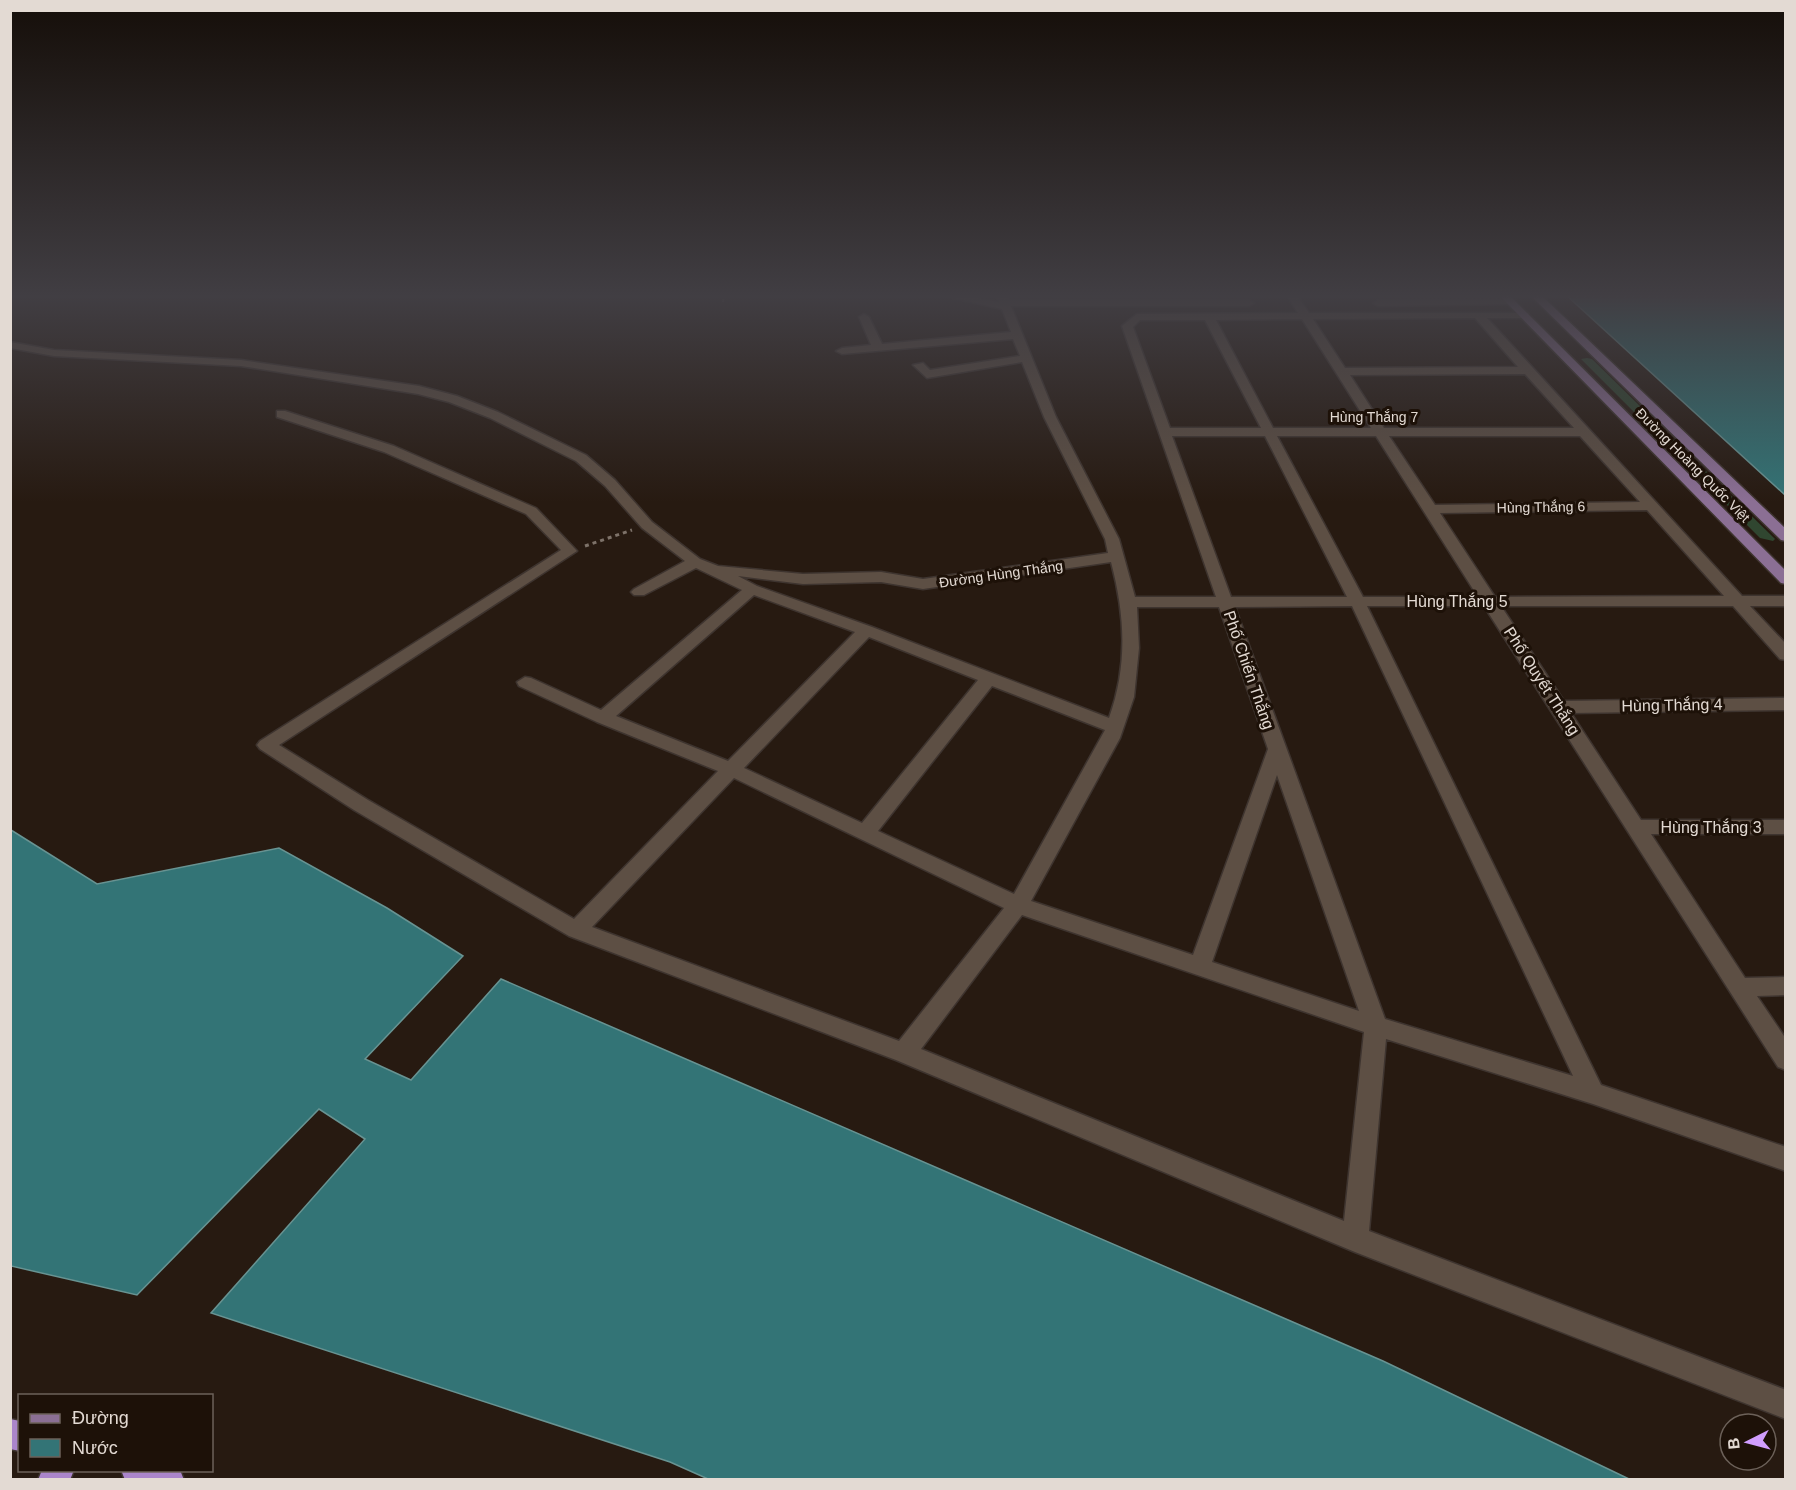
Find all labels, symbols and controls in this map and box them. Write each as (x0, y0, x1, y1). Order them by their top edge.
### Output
street label: Đường Hoàng Quốc Việt (1633, 405, 1753, 525)
street label: Hùng Thắng 7 (1330, 409, 1418, 425)
street label: Hùng Thắng 6 (1497, 498, 1586, 516)
street label: Đường Hùng Thắng (938, 557, 1064, 591)
street label: Hùng Thắng 5 (1406, 592, 1508, 610)
street label: Phố Chiến Thắng (1221, 608, 1278, 732)
street label: Phố Quyết Thắng (1501, 623, 1584, 738)
street label: Hùng Thắng 4 (1621, 695, 1723, 714)
street label: Hùng Thắng 3 (1660, 818, 1762, 836)
legend (18, 1394, 213, 1472)
text: Đường (72, 1408, 129, 1428)
north arrow (1718, 1412, 1778, 1472)
text: B (1725, 1437, 1743, 1450)
text: Nước (72, 1438, 118, 1458)

